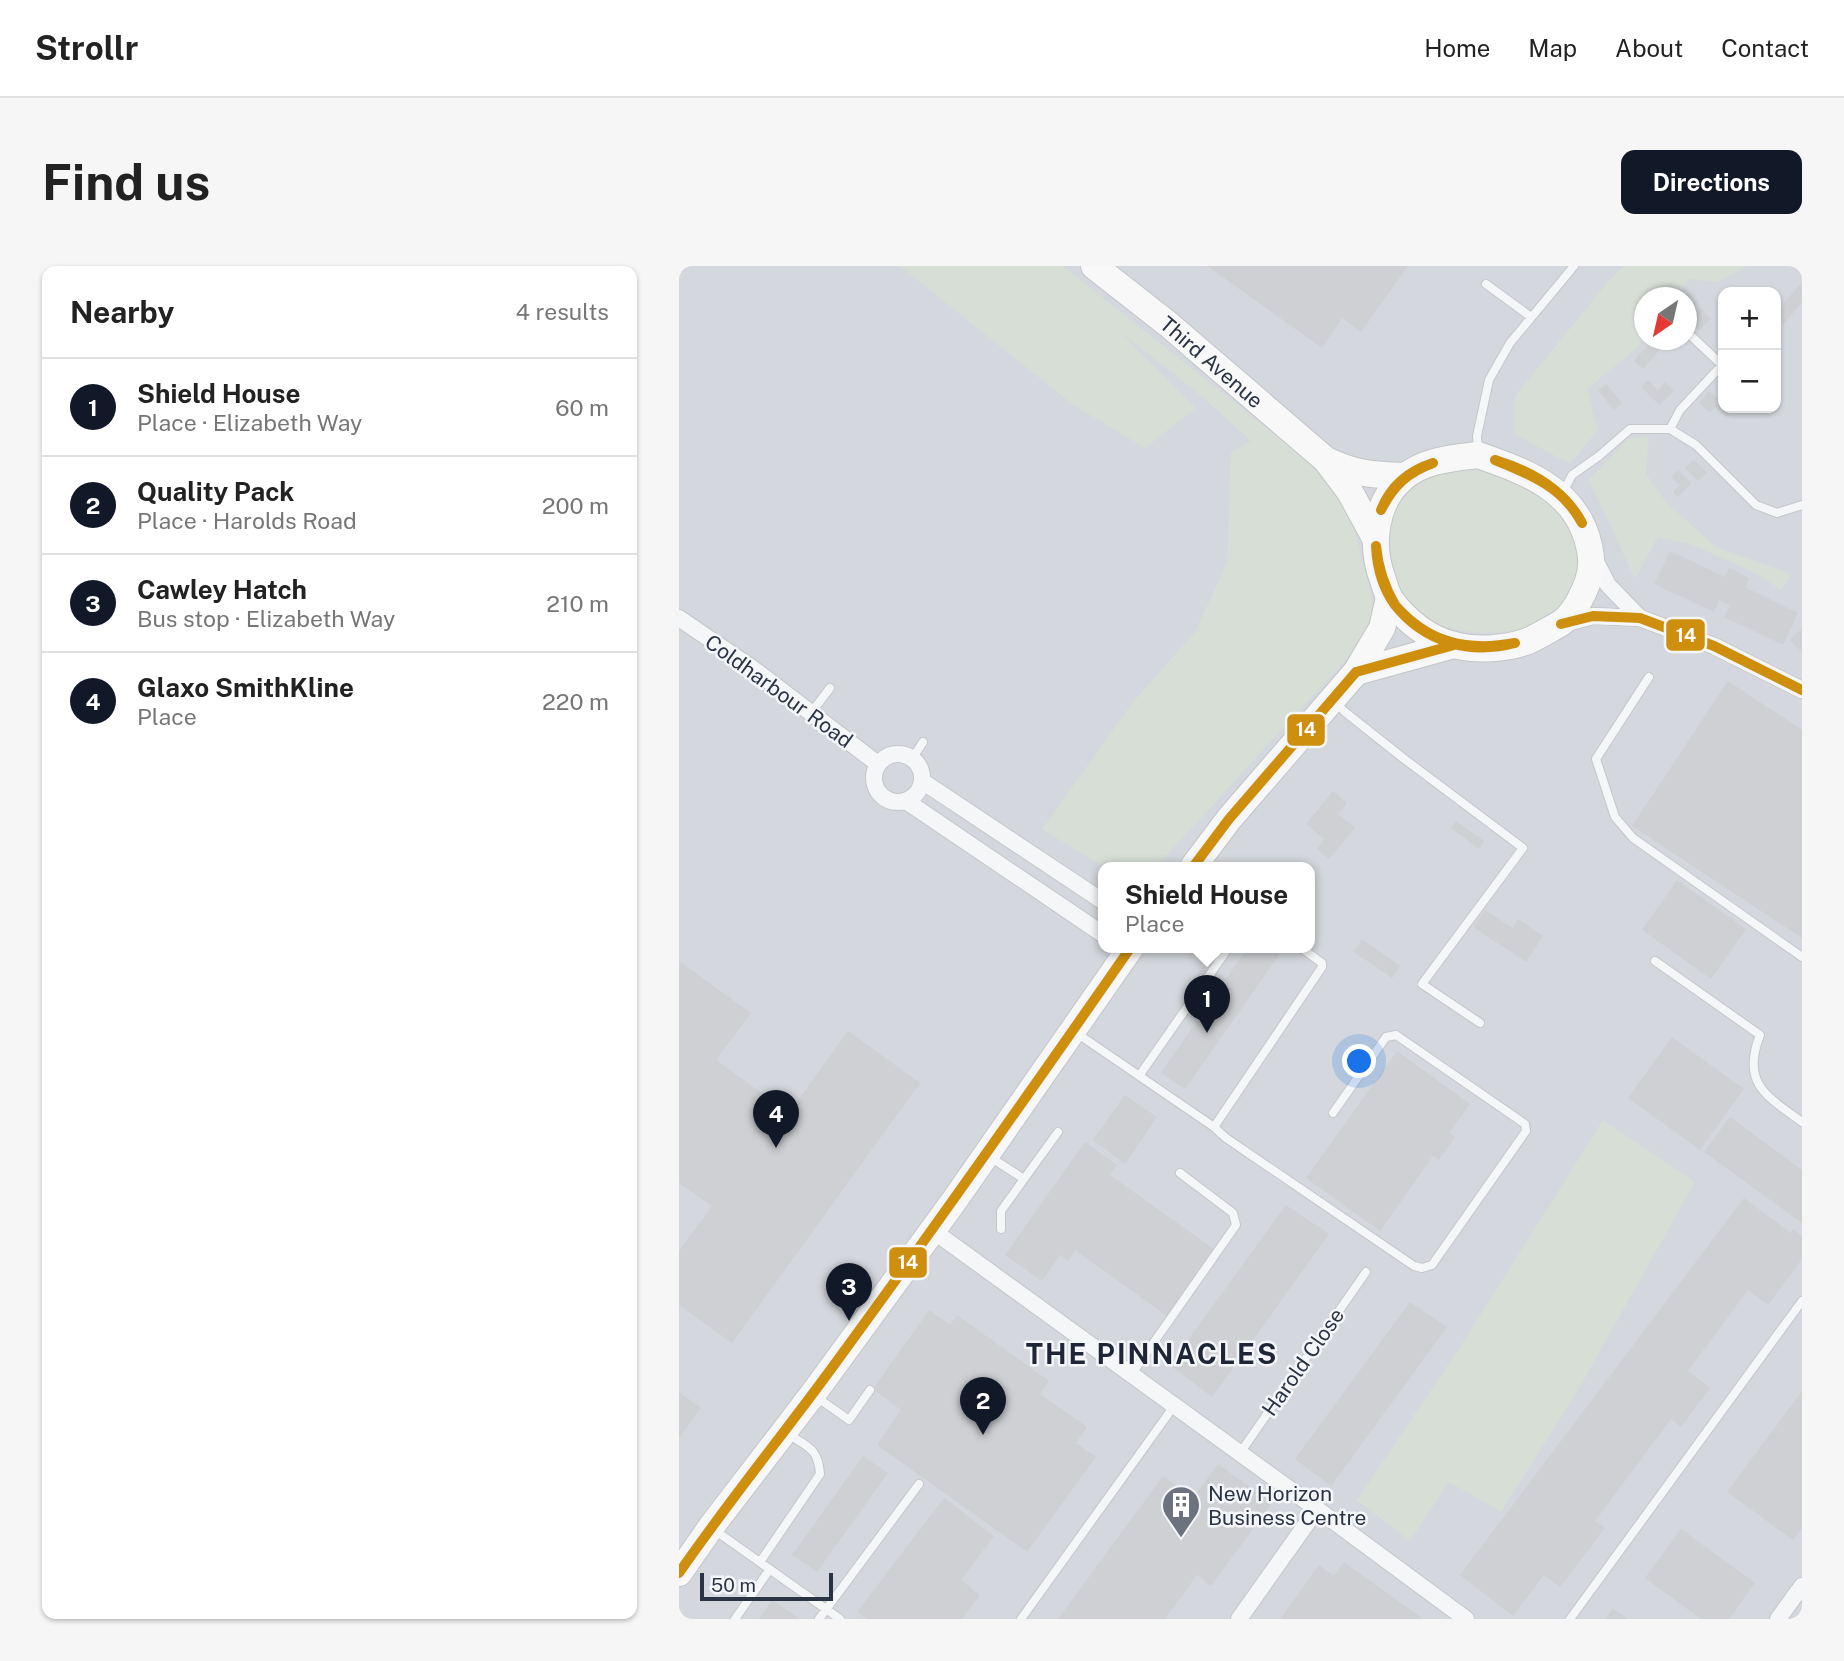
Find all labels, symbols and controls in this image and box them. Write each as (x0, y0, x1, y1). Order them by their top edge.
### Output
text: Strollr (35, 29, 138, 67)
text: Home (1424, 34, 1490, 62)
text: Map (1528, 34, 1577, 62)
text: About (1615, 34, 1683, 62)
text: Contact (1721, 34, 1809, 62)
button: Directions (1621, 150, 1802, 214)
text: Find us (42, 153, 210, 211)
north arrow (1634, 287, 1697, 350)
map controls (1718, 287, 1781, 413)
button: + (1718, 287, 1781, 350)
text: Nearby (70, 294, 174, 330)
text: 4 results (515, 298, 609, 325)
street label: Third Avenue (1155, 311, 1269, 413)
button: − (1718, 350, 1781, 413)
text: Shield House (137, 378, 300, 409)
text: 1 (88, 394, 98, 421)
text: 60 m (555, 394, 609, 421)
text: Place · Elizabeth Way (137, 409, 362, 436)
text: Quality Pack (137, 476, 294, 507)
text: 2 (86, 492, 100, 519)
text: 200 m (542, 492, 609, 519)
text: Place · Harolds Road (137, 507, 357, 534)
text: Cawley Hatch (137, 574, 307, 605)
text: 3 (85, 590, 101, 617)
text: 210 m (546, 590, 609, 617)
text: Bus stop · Elizabeth Way (137, 605, 395, 632)
line badge: 14 (1665, 618, 1706, 652)
text: 14 (1676, 624, 1696, 646)
street label: Coldharbour Road (700, 629, 858, 753)
text: Glaxo SmithKline (137, 672, 354, 703)
text: 4 (85, 688, 101, 715)
text: 220 m (542, 688, 609, 715)
text: Place (137, 703, 197, 730)
line badge: 14 (1286, 713, 1326, 747)
text: 14 (1296, 718, 1316, 740)
popup (1098, 862, 1315, 953)
text: Shield House (1125, 879, 1288, 910)
text: Place (1125, 910, 1184, 937)
pin: 1 (1184, 975, 1230, 1033)
your location (1342, 1044, 1376, 1078)
pin: 4 (753, 1090, 799, 1148)
line badge: 14 (888, 1246, 928, 1279)
text: 14 (898, 1251, 918, 1273)
pin: 3 (826, 1263, 872, 1321)
street label: Harold Close (1257, 1303, 1349, 1421)
district label: THE PINNACLES (1026, 1337, 1278, 1370)
pin: 2 (960, 1377, 1006, 1435)
place label: New Horizon Business Centre (1208, 1481, 1367, 1530)
building icon: New Horizon Business Centre (1160, 1484, 1202, 1539)
scale bar (700, 1570, 833, 1602)
text: 50 m (711, 1574, 756, 1596)

